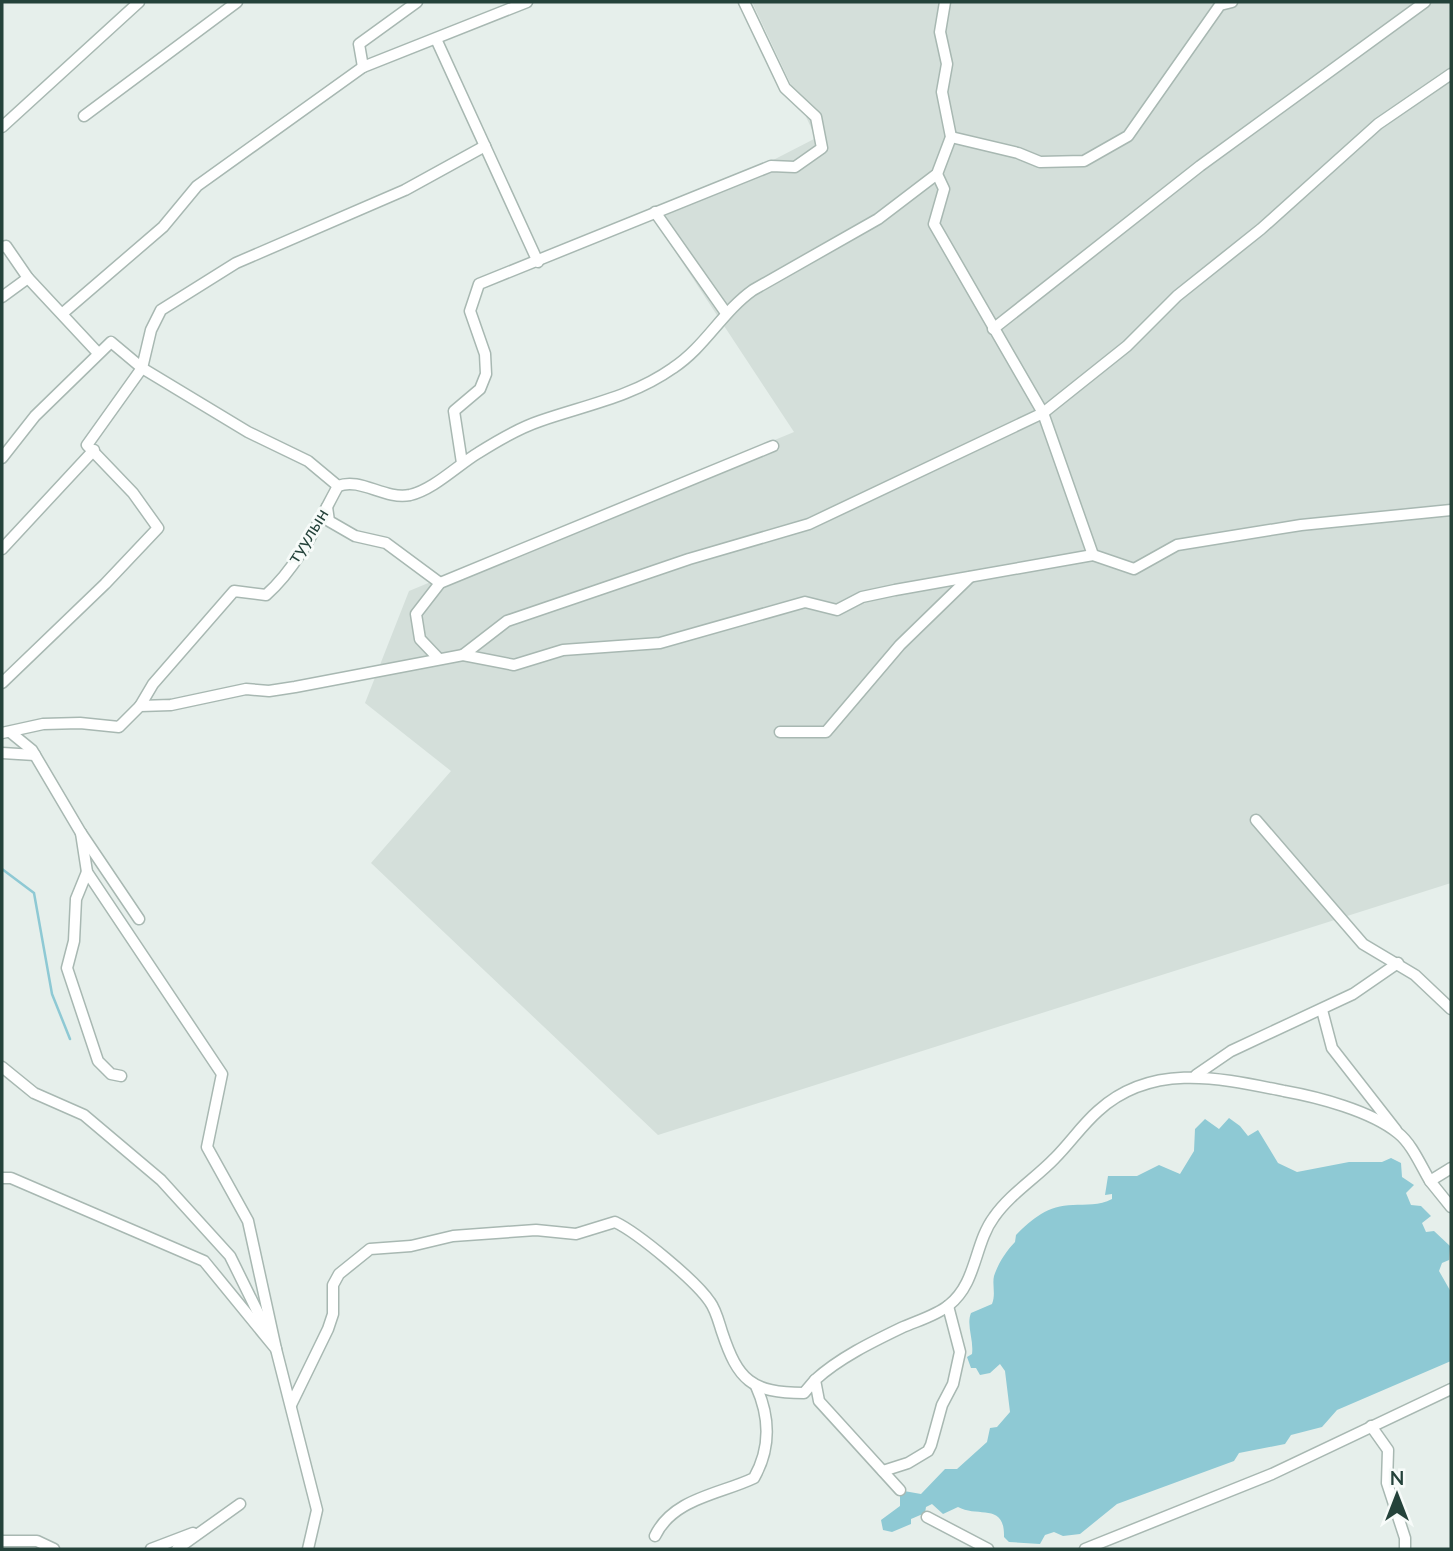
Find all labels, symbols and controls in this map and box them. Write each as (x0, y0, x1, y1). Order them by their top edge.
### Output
street label: туулын (282, 504, 333, 567)
north arrow (1362, 1460, 1432, 1530)
text: N (1390, 1466, 1404, 1489)

